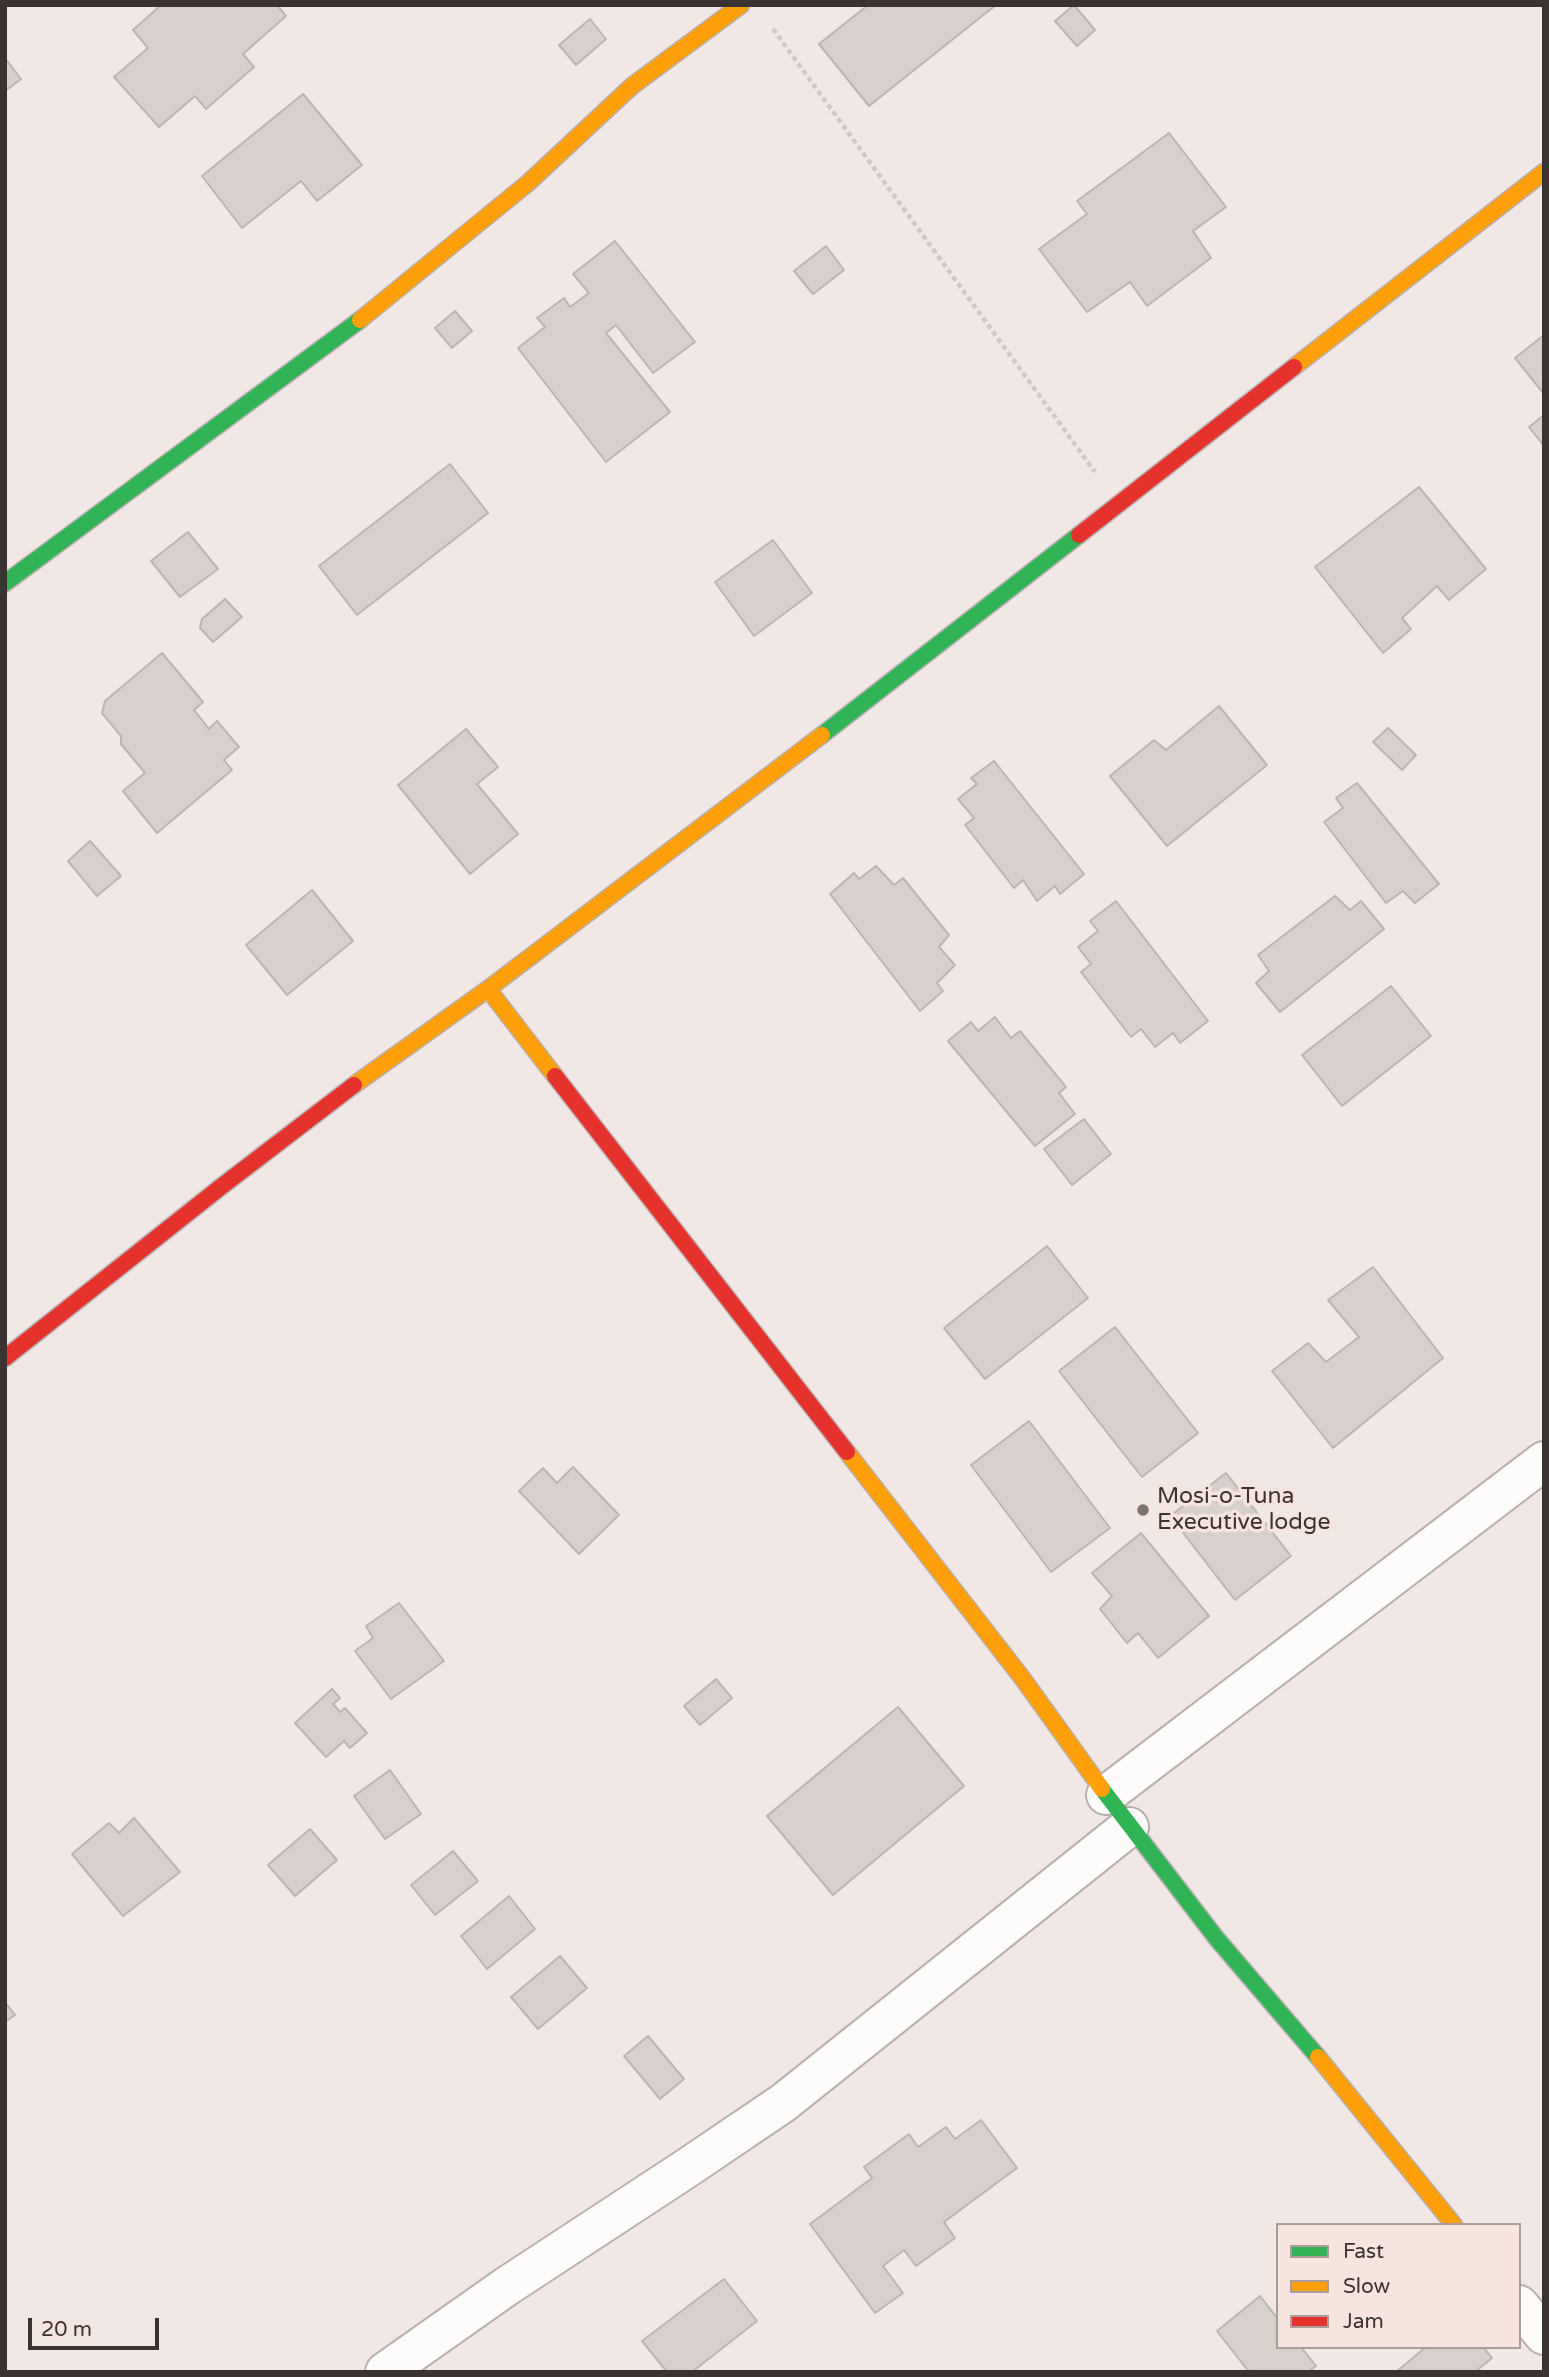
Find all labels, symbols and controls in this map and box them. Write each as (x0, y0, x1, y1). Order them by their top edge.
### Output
place label: Mosi-o-Tuna Executive lodge (1157, 1483, 1330, 1537)
marker: Mosi-o-Tuna Executive lodge (1135, 1502, 1151, 1518)
legend (1276, 2223, 1521, 2349)
text: Fast (1343, 2239, 1384, 2264)
text: Slow (1343, 2274, 1390, 2299)
scale bar (32, 2304, 163, 2348)
text: Jam (1343, 2309, 1384, 2334)
text: 20 m (41, 2317, 92, 2342)

